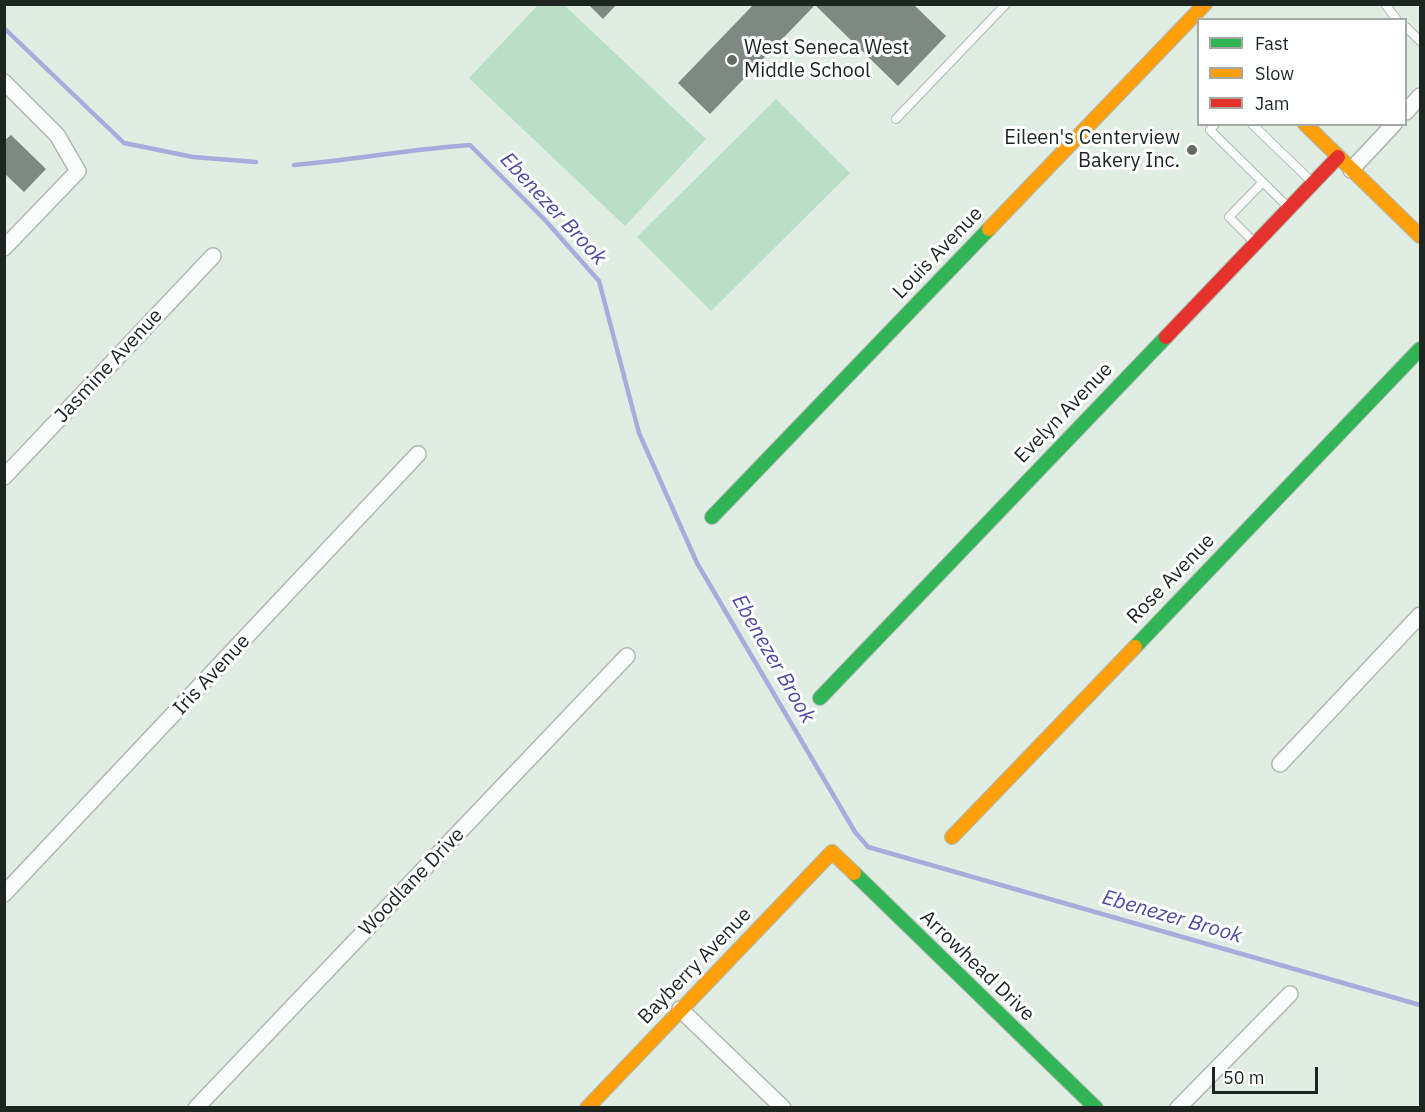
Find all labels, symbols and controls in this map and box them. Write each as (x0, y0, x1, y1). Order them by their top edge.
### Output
legend (1197, 18, 1407, 126)
text: Fast (1255, 32, 1289, 55)
place label: West Seneca West Middle School (744, 36, 909, 83)
marker: West Seneca West Middle School (725, 53, 739, 67)
text: Slow (1255, 62, 1294, 85)
text: Jam (1255, 92, 1290, 115)
place label: Eileen's Centerview Bakery Inc. (1004, 126, 1180, 173)
marker: Eileen's Centerview Bakery Inc. (1185, 143, 1199, 157)
water label: Ebenezer Brook (495, 148, 611, 270)
street label: Louis Avenue (888, 202, 988, 304)
street label: Jasmine Avenue (50, 304, 168, 428)
street label: Evelyn Avenue (1010, 358, 1118, 468)
street label: Rose Avenue (1122, 529, 1220, 629)
water label: Ebenezer Brook (726, 590, 820, 728)
street label: Iris Avenue (169, 630, 255, 720)
street label: Woodlane Drive (354, 823, 470, 941)
water label: Ebenezer Brook (1099, 885, 1245, 949)
street label: Bayberry Avenue (633, 903, 757, 1029)
street label: Arrowhead Drive (915, 905, 1039, 1027)
scale bar (1215, 1055, 1322, 1093)
text: 50 m (1223, 1066, 1265, 1089)

